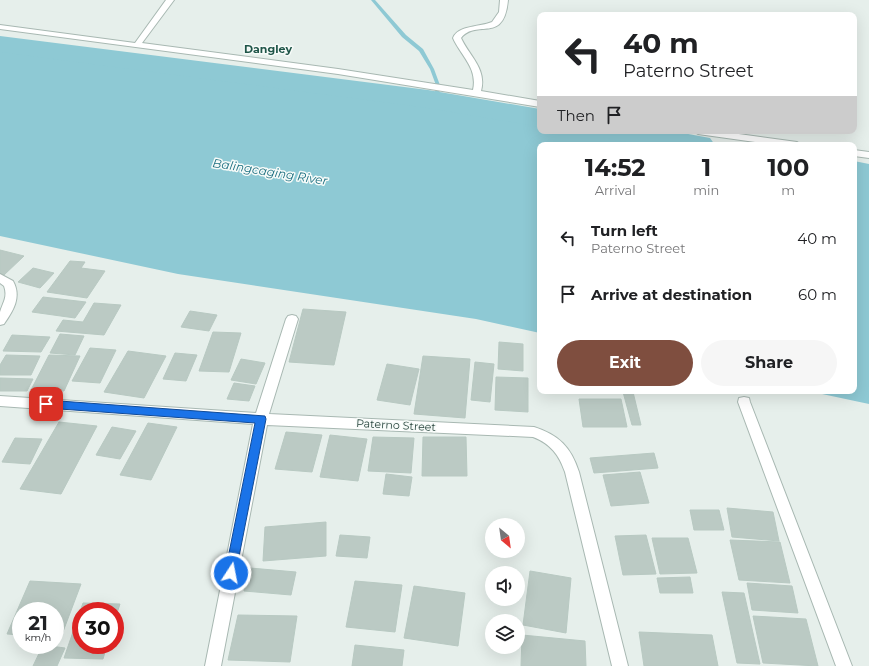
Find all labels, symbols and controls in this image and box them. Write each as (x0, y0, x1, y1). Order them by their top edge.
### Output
text: 40 m (623, 26, 699, 60)
icon: left (557, 28, 609, 80)
district label: Dangley (244, 42, 292, 56)
text: Paterno Street (623, 60, 754, 82)
icon: arrive (603, 104, 625, 126)
text: Then (557, 106, 595, 125)
text: 14:52 (585, 153, 646, 182)
text: 1 (702, 153, 711, 182)
text: 100 (767, 153, 809, 182)
water label: Balingcaging River (212, 155, 329, 188)
text: Arrival (595, 182, 636, 198)
text: min (693, 182, 719, 198)
text: m (781, 182, 795, 198)
text: Turn left (591, 221, 658, 240)
icon: left (557, 227, 579, 249)
text: 40 m (797, 229, 837, 248)
text: Paterno Street (591, 240, 685, 256)
icon: arrive (557, 283, 579, 305)
text: Arrive at destination (591, 285, 752, 304)
text: 60 m (798, 285, 837, 304)
button: Exit (557, 340, 693, 386)
button: Share (701, 340, 837, 386)
pin (29, 387, 63, 421)
icon: arrive (35, 393, 57, 415)
street label: Paterno Street (356, 416, 437, 434)
north arrow (485, 518, 525, 558)
map controls (485, 518, 525, 654)
position arrow (210, 552, 252, 594)
button: sound (485, 566, 525, 606)
speed limit sign: 30 (72, 602, 124, 654)
text: 21 (28, 611, 48, 635)
button: layers (485, 614, 525, 654)
text: km/h (25, 631, 51, 644)

